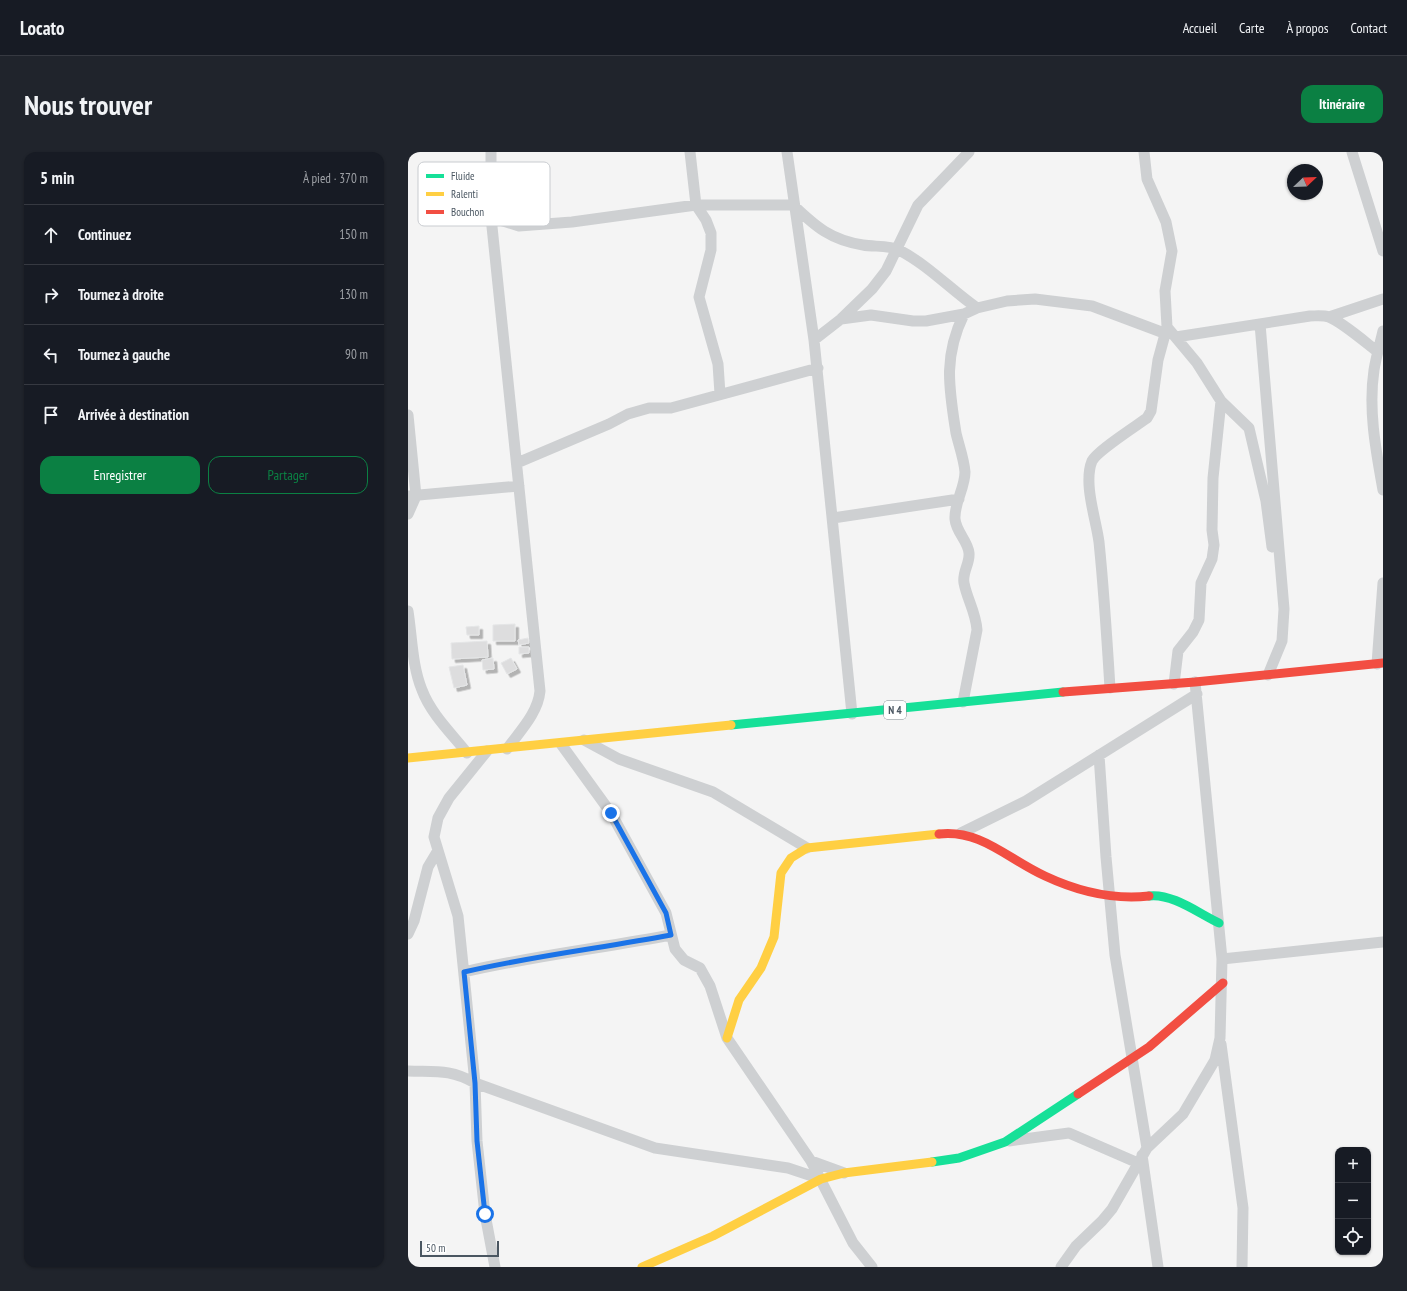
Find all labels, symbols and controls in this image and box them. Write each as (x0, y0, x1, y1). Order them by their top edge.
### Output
text: Locato (20, 16, 65, 40)
text: Accueil (1183, 19, 1217, 37)
text: Carte (1239, 19, 1265, 37)
text: À propos (1287, 19, 1329, 37)
text: Contact (1351, 19, 1387, 37)
button: Itinéraire (1301, 85, 1383, 123)
text: Nous trouver (24, 86, 152, 123)
legend (418, 162, 550, 226)
north arrow (1287, 164, 1323, 200)
text: 5 min (40, 167, 74, 189)
text: Fluide (451, 169, 475, 183)
text: À pied · 370 m (303, 170, 368, 187)
text: Ralenti (451, 187, 478, 201)
text: Bouchon (451, 205, 484, 219)
icon: ahead (40, 224, 62, 246)
text: Continuez (78, 225, 131, 244)
text: 150 m (339, 226, 368, 243)
icon: right (40, 284, 62, 306)
text: Tournez à droite (78, 285, 164, 304)
text: 130 m (339, 286, 368, 303)
icon: left (40, 344, 62, 366)
text: Tournez à gauche (78, 345, 170, 364)
text: 90 m (345, 346, 368, 363)
icon: arrive (40, 404, 62, 426)
text: Arrivée à destination (78, 405, 189, 424)
button: Enregistrer (40, 456, 200, 494)
button: Partager (208, 456, 368, 494)
road number: N 4 (884, 701, 906, 719)
route end (602, 804, 620, 822)
map controls (1335, 1147, 1371, 1255)
button: + (1335, 1147, 1371, 1183)
button: − (1335, 1183, 1371, 1219)
route start (476, 1205, 494, 1223)
button: locate (1335, 1219, 1371, 1255)
scale bar (420, 1239, 499, 1258)
text: 50 m (426, 1241, 445, 1255)

